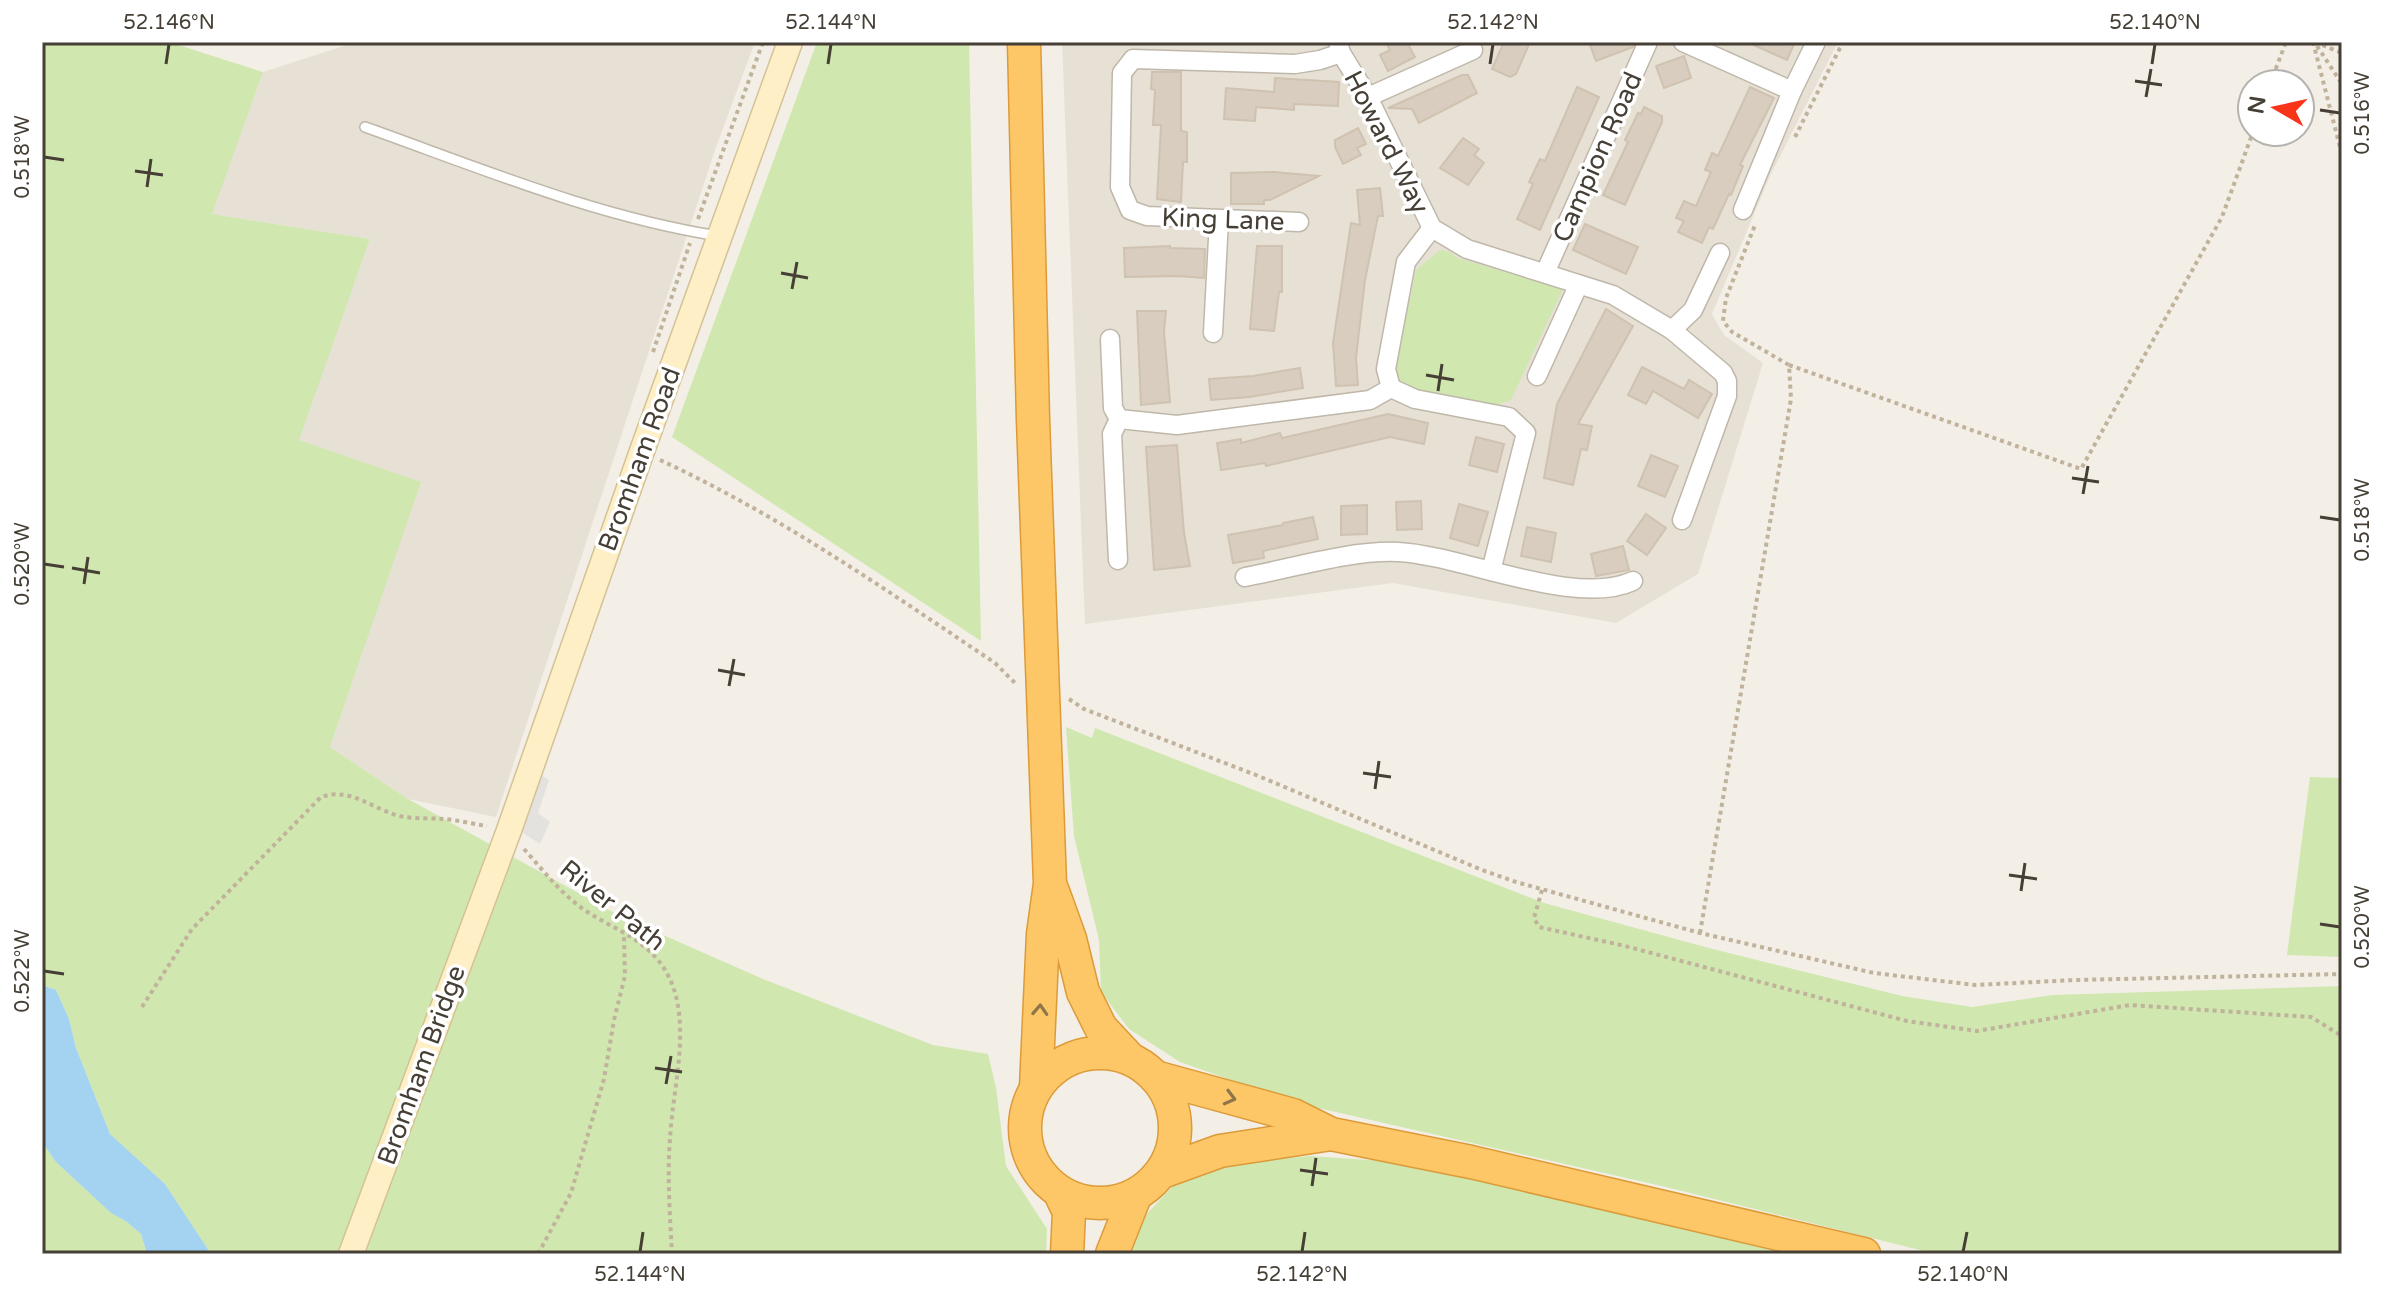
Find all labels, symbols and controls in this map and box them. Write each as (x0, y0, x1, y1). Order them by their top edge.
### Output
text: 52.146°N (123, 11, 215, 35)
text: 52.144°N (785, 11, 877, 35)
text: 52.142°N (1447, 11, 1539, 35)
text: 52.140°N (2109, 11, 2201, 35)
street label: Howard Way (1337, 66, 1436, 219)
street label: Campion Road (1546, 67, 1649, 247)
north arrow (2236, 68, 2316, 148)
text: 0.516°W (2351, 71, 2375, 155)
text: N (2243, 94, 2271, 116)
text: 0.518°W (11, 115, 35, 199)
street label: King Lane (1161, 202, 1285, 237)
street label: Bromham Road (592, 363, 687, 555)
text: 0.518°W (2351, 478, 2375, 562)
text: 0.520°W (11, 522, 35, 606)
street label: River Path (554, 853, 672, 957)
text: 0.520°W (2351, 885, 2375, 969)
text: 0.522°W (11, 929, 35, 1013)
street label: Bromham Bridge (371, 961, 472, 1169)
one-way arrow (1031, 1003, 1048, 1016)
one-way arrow (1223, 1088, 1237, 1105)
text: 52.144°N (594, 1263, 686, 1287)
text: 52.142°N (1256, 1263, 1348, 1287)
text: 52.140°N (1917, 1263, 2009, 1287)

